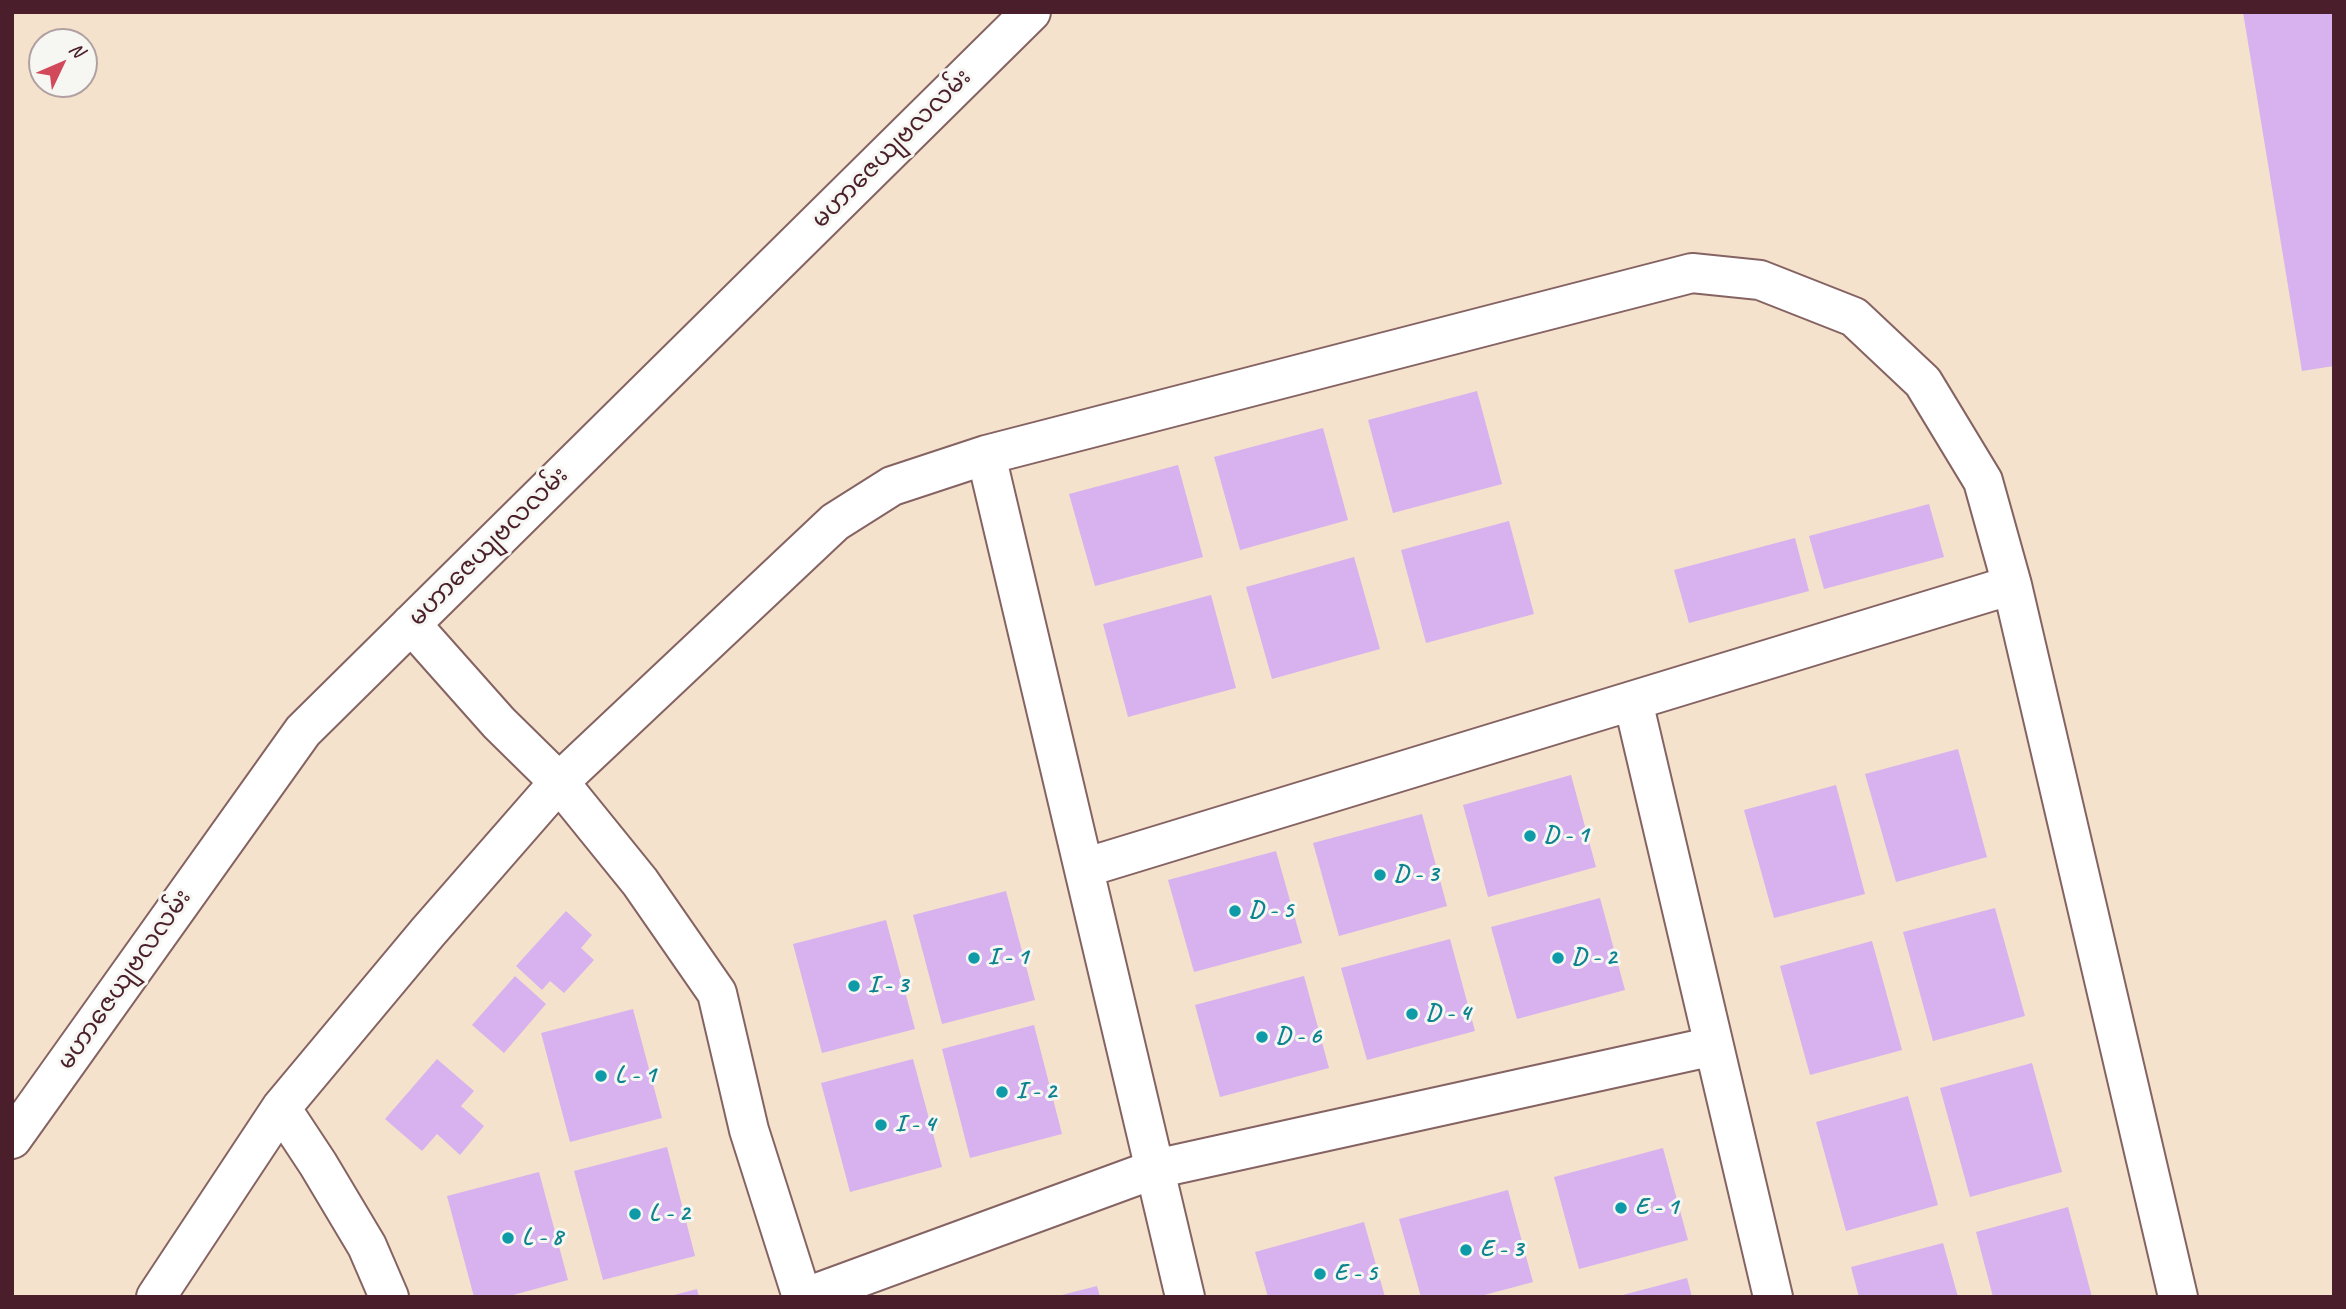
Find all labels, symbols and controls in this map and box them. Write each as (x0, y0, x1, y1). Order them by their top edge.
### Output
north arrow (28, 28, 98, 98)
text: N (64, 37, 89, 62)
street label: မဟာဇေယျဗလလမ်း (806, 63, 978, 235)
street label: မဟာဇေယျဗလလမ်း (403, 461, 575, 633)
place label: D - 1 (1544, 822, 1588, 850)
marker: D - 1 (1522, 828, 1538, 844)
place label: D - 3 (1394, 861, 1438, 889)
marker: D - 3 (1372, 867, 1388, 883)
street label: မဟာဇေယျဗလလမ်း (52, 884, 198, 1076)
place label: D - 5 (1249, 897, 1293, 925)
marker: D - 5 (1227, 903, 1243, 919)
place label: I - 1 (988, 944, 1028, 972)
place label: D - 2 (1572, 944, 1616, 972)
marker: I - 1 (966, 950, 982, 966)
marker: D - 2 (1550, 950, 1566, 966)
place label: I - 3 (868, 972, 908, 1000)
marker: I - 3 (846, 978, 862, 994)
place label: D - 4 (1426, 1000, 1470, 1028)
marker: D - 4 (1404, 1006, 1420, 1022)
place label: D - 6 (1276, 1023, 1321, 1051)
marker: D - 6 (1254, 1029, 1270, 1045)
place label: L - 1 (615, 1062, 655, 1090)
marker: L - 1 (593, 1068, 609, 1084)
place label: I - 2 (1016, 1078, 1056, 1106)
marker: I - 2 (994, 1084, 1010, 1100)
place label: I - 4 (895, 1111, 935, 1139)
marker: I - 4 (873, 1117, 889, 1133)
place label: E - 1 (1635, 1194, 1678, 1222)
place label: L - 2 (649, 1200, 689, 1228)
marker: E - 1 (1613, 1200, 1629, 1216)
marker: L - 2 (627, 1206, 643, 1222)
place label: L - 8 (522, 1224, 562, 1252)
marker: L - 8 (500, 1230, 516, 1246)
place label: E - 3 (1480, 1236, 1523, 1264)
marker: E - 3 (1458, 1242, 1474, 1258)
place label: E - 5 (1334, 1260, 1377, 1288)
marker: E - 5 (1312, 1266, 1328, 1282)

